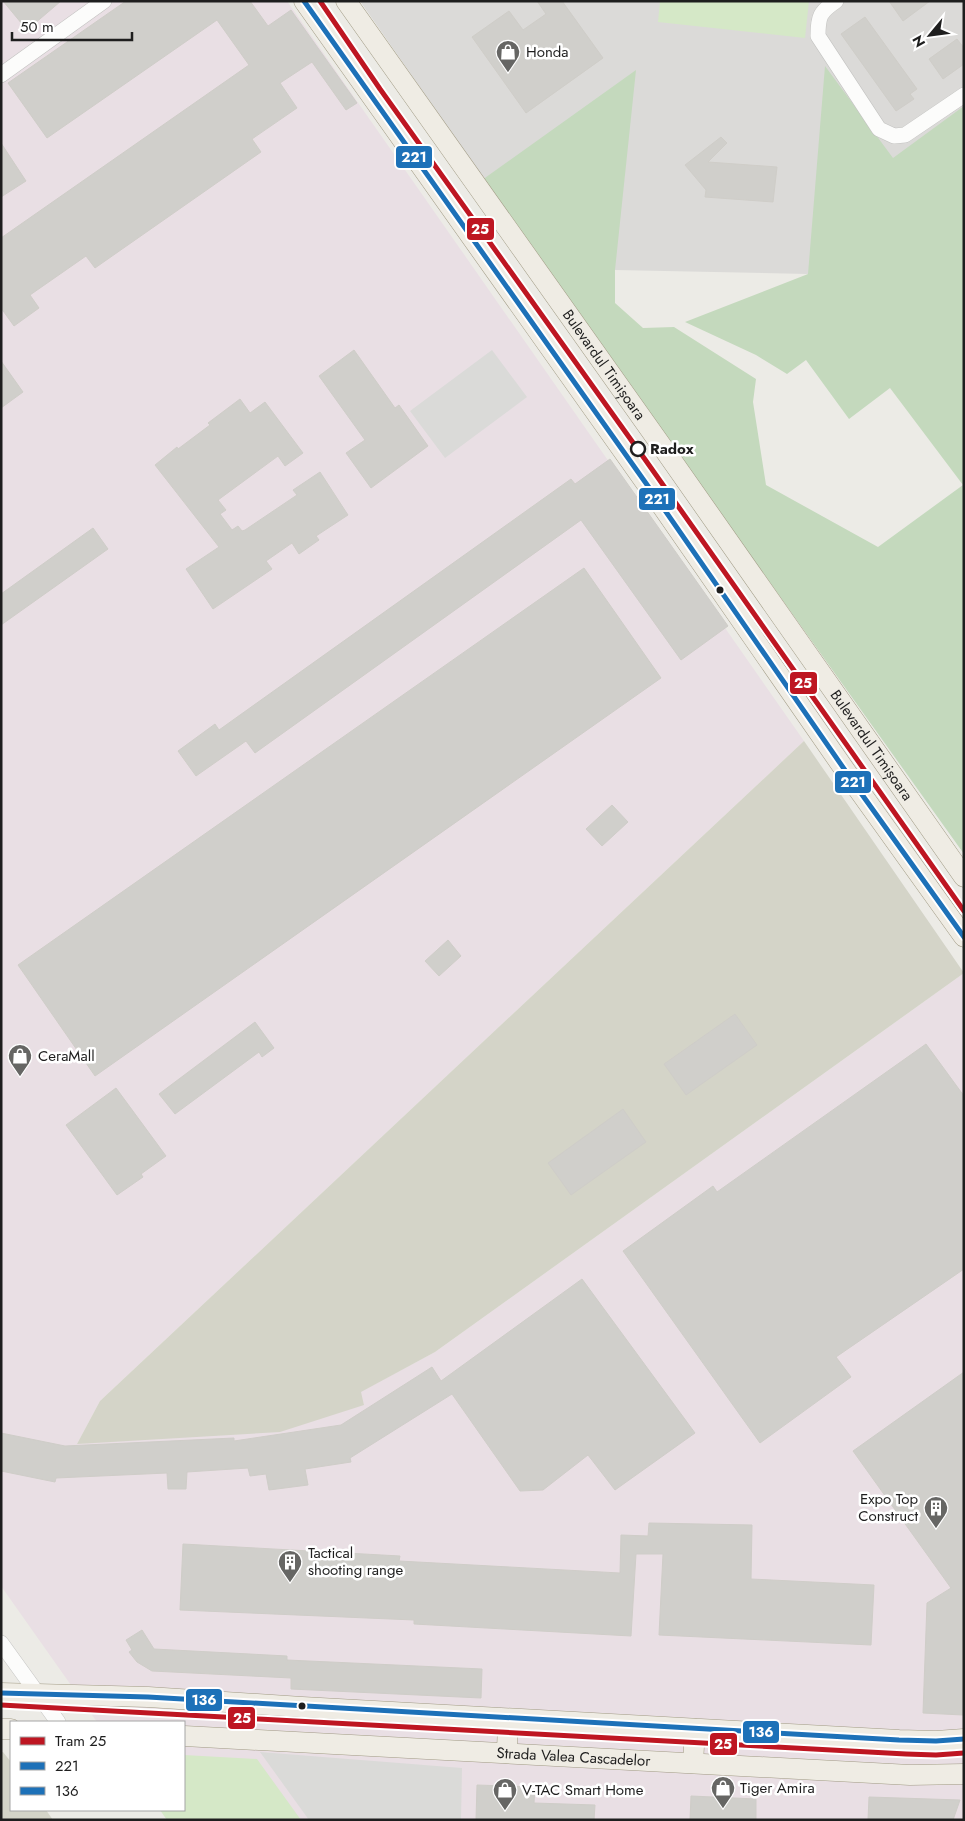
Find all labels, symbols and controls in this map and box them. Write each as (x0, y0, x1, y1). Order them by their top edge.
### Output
scale bar (12, 10, 132, 42)
north arrow (905, 10, 955, 60)
text: 50 m (20, 16, 54, 38)
text: N (907, 32, 930, 51)
shop icon: Honda (495, 39, 521, 73)
place label: Honda (526, 41, 569, 63)
line badge: 221 (395, 145, 433, 169)
text: 221 (401, 147, 427, 167)
line badge: 25 (466, 217, 495, 241)
text: 25 (471, 219, 489, 239)
street label: Bulevardul Timișoara (557, 305, 651, 425)
place label: Radox (650, 438, 694, 460)
marker: Radox (630, 441, 646, 457)
line badge: 221 (638, 487, 676, 511)
text: 221 (644, 489, 670, 509)
unlabelled marker (715, 585, 725, 595)
line badge: 25 (789, 671, 818, 695)
text: 25 (794, 673, 812, 693)
street label: Bulevardul Timișoara (825, 685, 918, 805)
line badge: 221 (834, 770, 872, 794)
text: 221 (840, 772, 866, 792)
shop icon: CeraMall (7, 1043, 33, 1077)
place label: CeraMall (38, 1045, 95, 1067)
place label: Expo Top Construct (858, 1488, 918, 1527)
building icon: Expo Top Construct (923, 1495, 949, 1529)
place label: Tactical shooting range (308, 1542, 404, 1581)
building icon: Tactical shooting range (277, 1549, 303, 1583)
line badge: 136 (185, 1688, 223, 1712)
text: 136 (191, 1690, 217, 1710)
unlabelled marker (297, 1701, 307, 1711)
line badge: 25 (227, 1706, 256, 1730)
text: 25 (233, 1708, 251, 1728)
line badge: 136 (742, 1720, 780, 1744)
legend (10, 1721, 185, 1811)
text: 136 (748, 1722, 774, 1742)
text: Tram 25 (55, 1730, 106, 1752)
line badge: 25 (709, 1732, 738, 1756)
text: 25 (714, 1734, 732, 1754)
street label: Strada Valea Cascadelor (496, 1742, 652, 1772)
text: 221 (55, 1755, 79, 1777)
shop icon: Tiger Amira (710, 1775, 736, 1809)
shop icon: V-TAC Smart Home (492, 1777, 518, 1811)
place label: Tiger Amira (740, 1777, 815, 1799)
place label: V-TAC Smart Home (522, 1779, 644, 1801)
text: 136 (55, 1780, 79, 1802)

